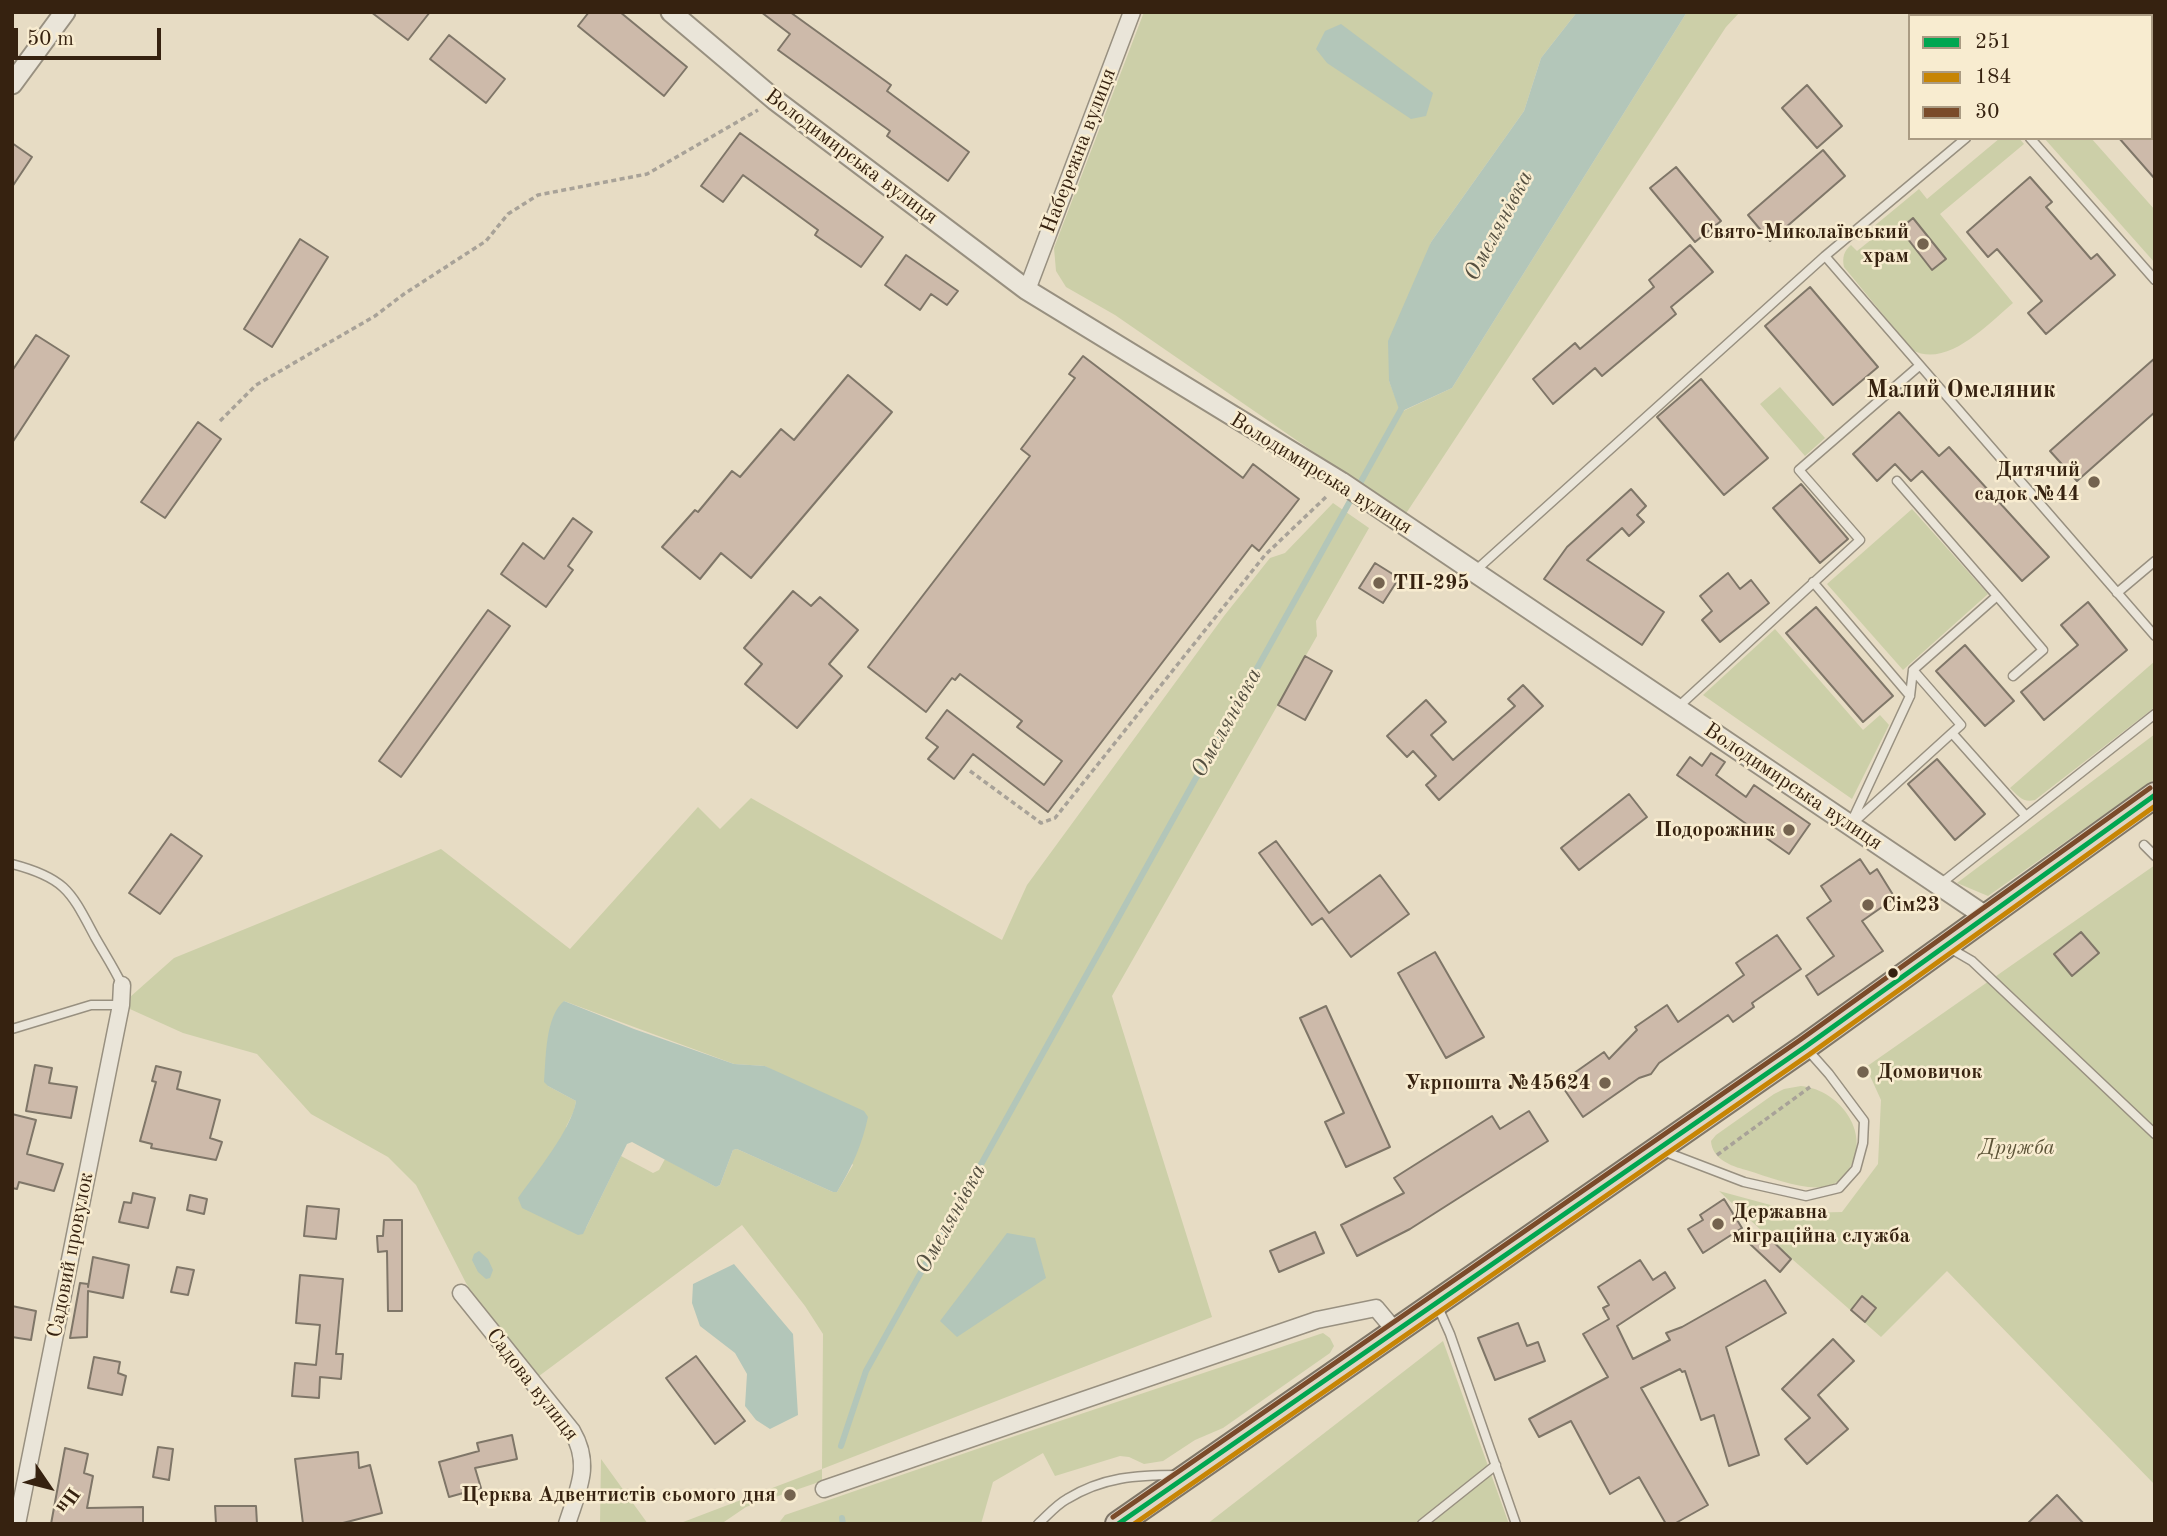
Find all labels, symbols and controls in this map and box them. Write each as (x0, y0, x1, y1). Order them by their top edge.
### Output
scale bar (18, 14, 164, 58)
legend (1908, 14, 2153, 140)
text: 50 m (27, 29, 74, 50)
text: 251 (1975, 32, 2012, 53)
street label: Набережна вулиця (1036, 65, 1122, 237)
text: 184 (1975, 67, 2012, 88)
street label: Володимирська вулиця (759, 84, 943, 230)
text: 30 (1975, 102, 1999, 123)
water label: Омелянівка (1458, 166, 1540, 286)
place label: Свято-Миколаївський храм (1700, 219, 1909, 269)
marker: Свято-Миколаївський храм (1915, 236, 1931, 252)
district label: Малий Омеляник (1866, 377, 2056, 405)
street label: Володимирська вулиця (1225, 408, 1417, 540)
place label: Дитячий садок №44 (1974, 457, 2080, 507)
marker: Дитячий садок №44 (2086, 474, 2102, 490)
place label: ТП-295 (1393, 570, 1469, 596)
marker: ТП-295 (1371, 575, 1387, 591)
water label: Омелянівка (1186, 663, 1268, 783)
street label: Володимирська вулиця (1699, 718, 1887, 856)
place label: Подорожник (1655, 817, 1775, 843)
marker: Подорожник (1781, 822, 1797, 838)
place label: Сім23 (1882, 892, 1940, 918)
marker: Сім23 (1860, 897, 1876, 913)
unlabelled marker (1886, 966, 1900, 980)
place label: Домовичок (1877, 1059, 1982, 1085)
marker: Домовичок (1855, 1064, 1871, 1080)
place label: Укрпошта №45624 (1405, 1070, 1591, 1096)
marker: Укрпошта №45624 (1597, 1075, 1613, 1091)
park label: Дружба (1979, 1135, 2055, 1161)
water label: Омелянівка (910, 1159, 992, 1279)
street label: Садовий провулок (43, 1170, 99, 1340)
place label: Державна міграційна служба (1732, 1199, 1910, 1249)
marker: Державна міграційна служба (1710, 1216, 1726, 1232)
street label: Садова вулиця (480, 1324, 584, 1446)
north arrow (14, 1452, 84, 1522)
place label: Церква Адвентистів сьомого дня (461, 1482, 776, 1508)
text: Пн (51, 1483, 82, 1516)
marker: Церква Адвентистів сьомого дня (782, 1487, 798, 1503)

